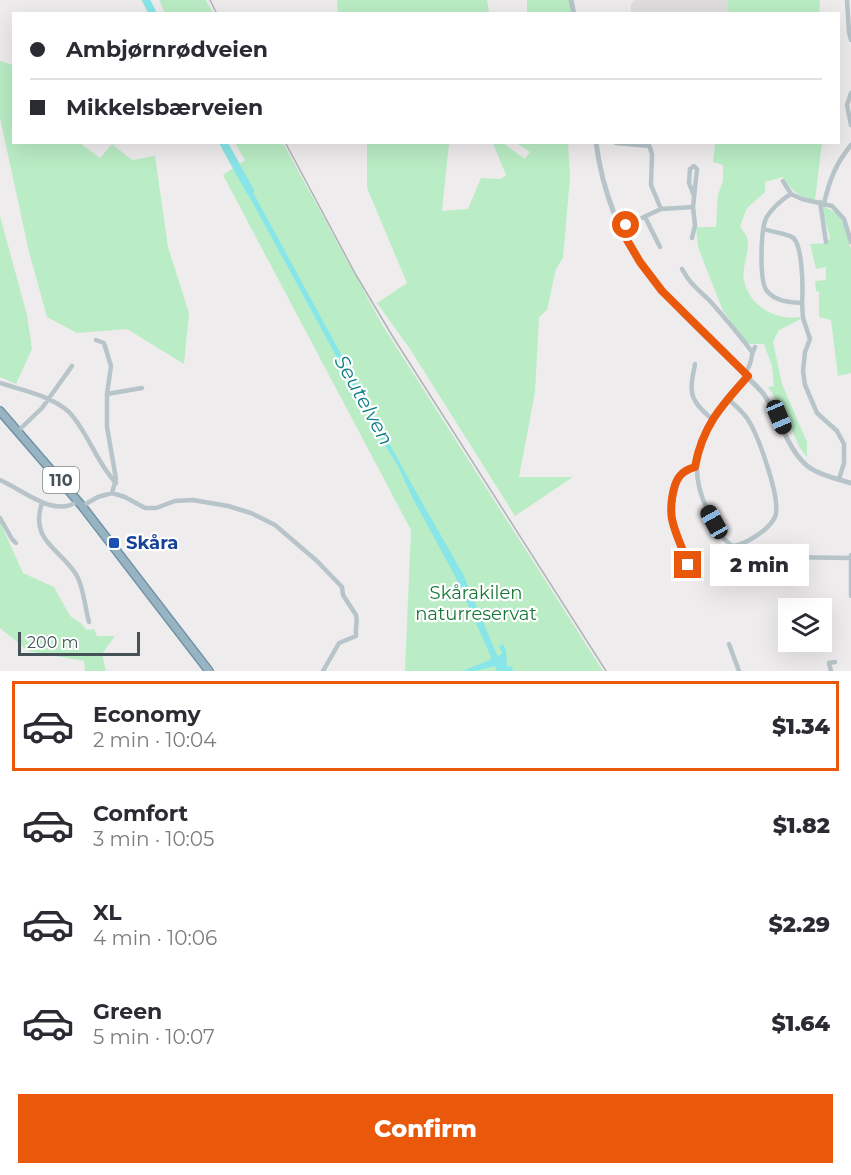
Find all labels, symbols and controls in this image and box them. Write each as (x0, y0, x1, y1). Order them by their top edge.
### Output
text: Ambjørnrødveien (66, 36, 268, 63)
text: Mikkelsbærveien (66, 94, 263, 121)
route start (612, 211, 639, 238)
water label: Seutelven (329, 351, 399, 449)
car (764, 397, 794, 437)
road number: 110 (43, 467, 79, 493)
car (697, 502, 731, 542)
place label: Skåra (126, 532, 178, 554)
marker: Skåra (107, 536, 121, 550)
callout: 2 min (709, 544, 808, 586)
route end (674, 551, 701, 578)
text: 2 min (730, 553, 789, 577)
park label: Skårakilen naturreservat (415, 582, 537, 625)
map controls (778, 598, 832, 652)
button: layers (778, 598, 832, 652)
scale bar (18, 629, 140, 656)
text: 200 m (27, 633, 78, 652)
icon: car (21, 699, 75, 753)
text: Economy (93, 701, 201, 728)
text: $1.34 (772, 713, 830, 740)
text: 2 min · 10:04 (93, 728, 216, 752)
icon: car (21, 798, 75, 852)
text: Comfort (93, 800, 188, 827)
text: $1.82 (773, 812, 830, 839)
text: 3 min · 10:05 (93, 827, 214, 851)
icon: car (21, 897, 75, 951)
text: XL (93, 899, 122, 926)
text: $2.29 (768, 911, 830, 938)
text: 4 min · 10:06 (93, 926, 217, 950)
icon: car (21, 996, 75, 1050)
text: Green (93, 998, 162, 1025)
text: $1.64 (771, 1010, 830, 1037)
text: 5 min · 10:07 (93, 1025, 215, 1049)
button: Confirm (18, 1094, 833, 1163)

